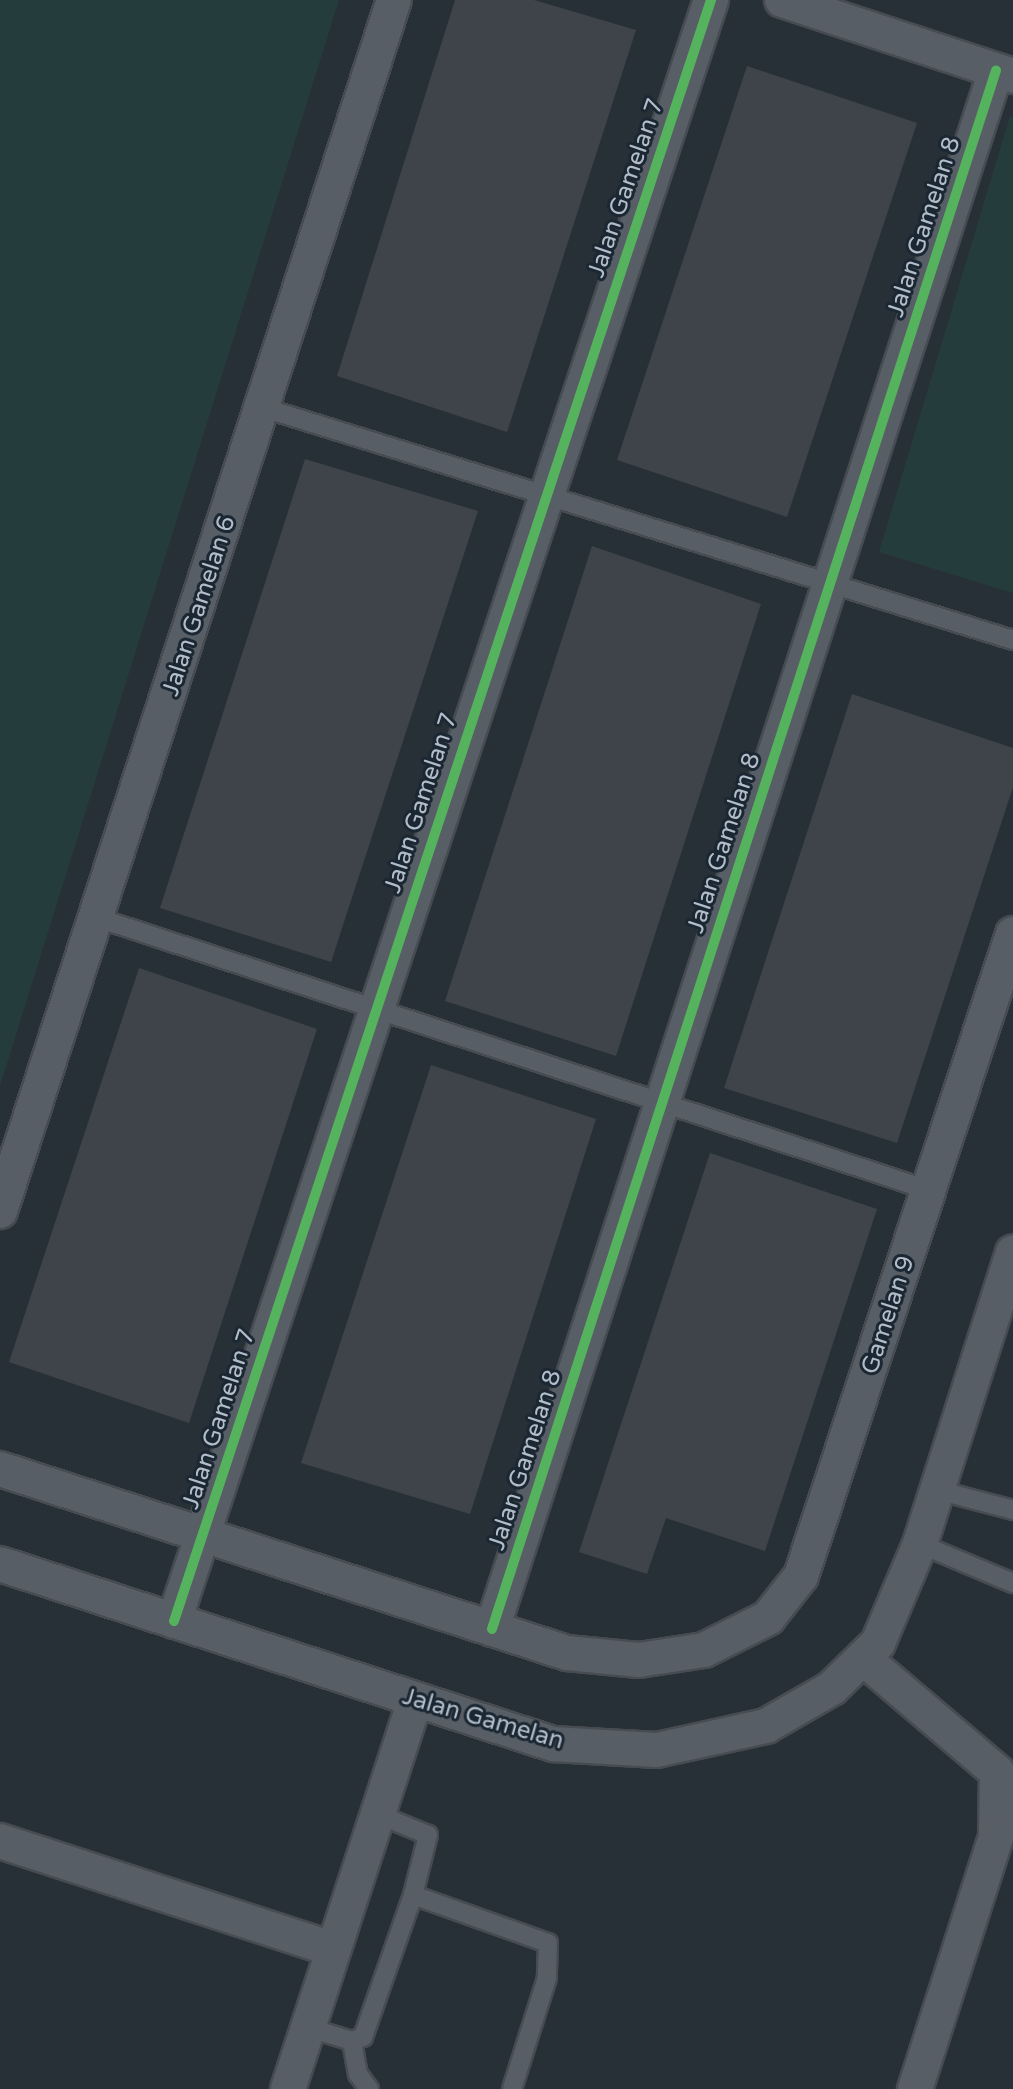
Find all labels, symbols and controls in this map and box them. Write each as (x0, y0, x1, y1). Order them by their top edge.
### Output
street label: Jalan Gamelan 7 (582, 95, 670, 281)
street label: Jalan Gamelan 8 (881, 133, 967, 321)
street label: Jalan Gamelan 6 (156, 512, 242, 700)
street label: Jalan Gamelan 7 (378, 709, 464, 897)
street label: Jalan Gamelan 8 (681, 749, 767, 937)
street label: Gamelan 9 (855, 1252, 921, 1378)
street label: Jalan Gamelan 7 (176, 1325, 262, 1513)
street label: Jalan Gamelan 8 (482, 1366, 568, 1554)
street label: Jalan Gamelan (399, 1682, 567, 1756)

